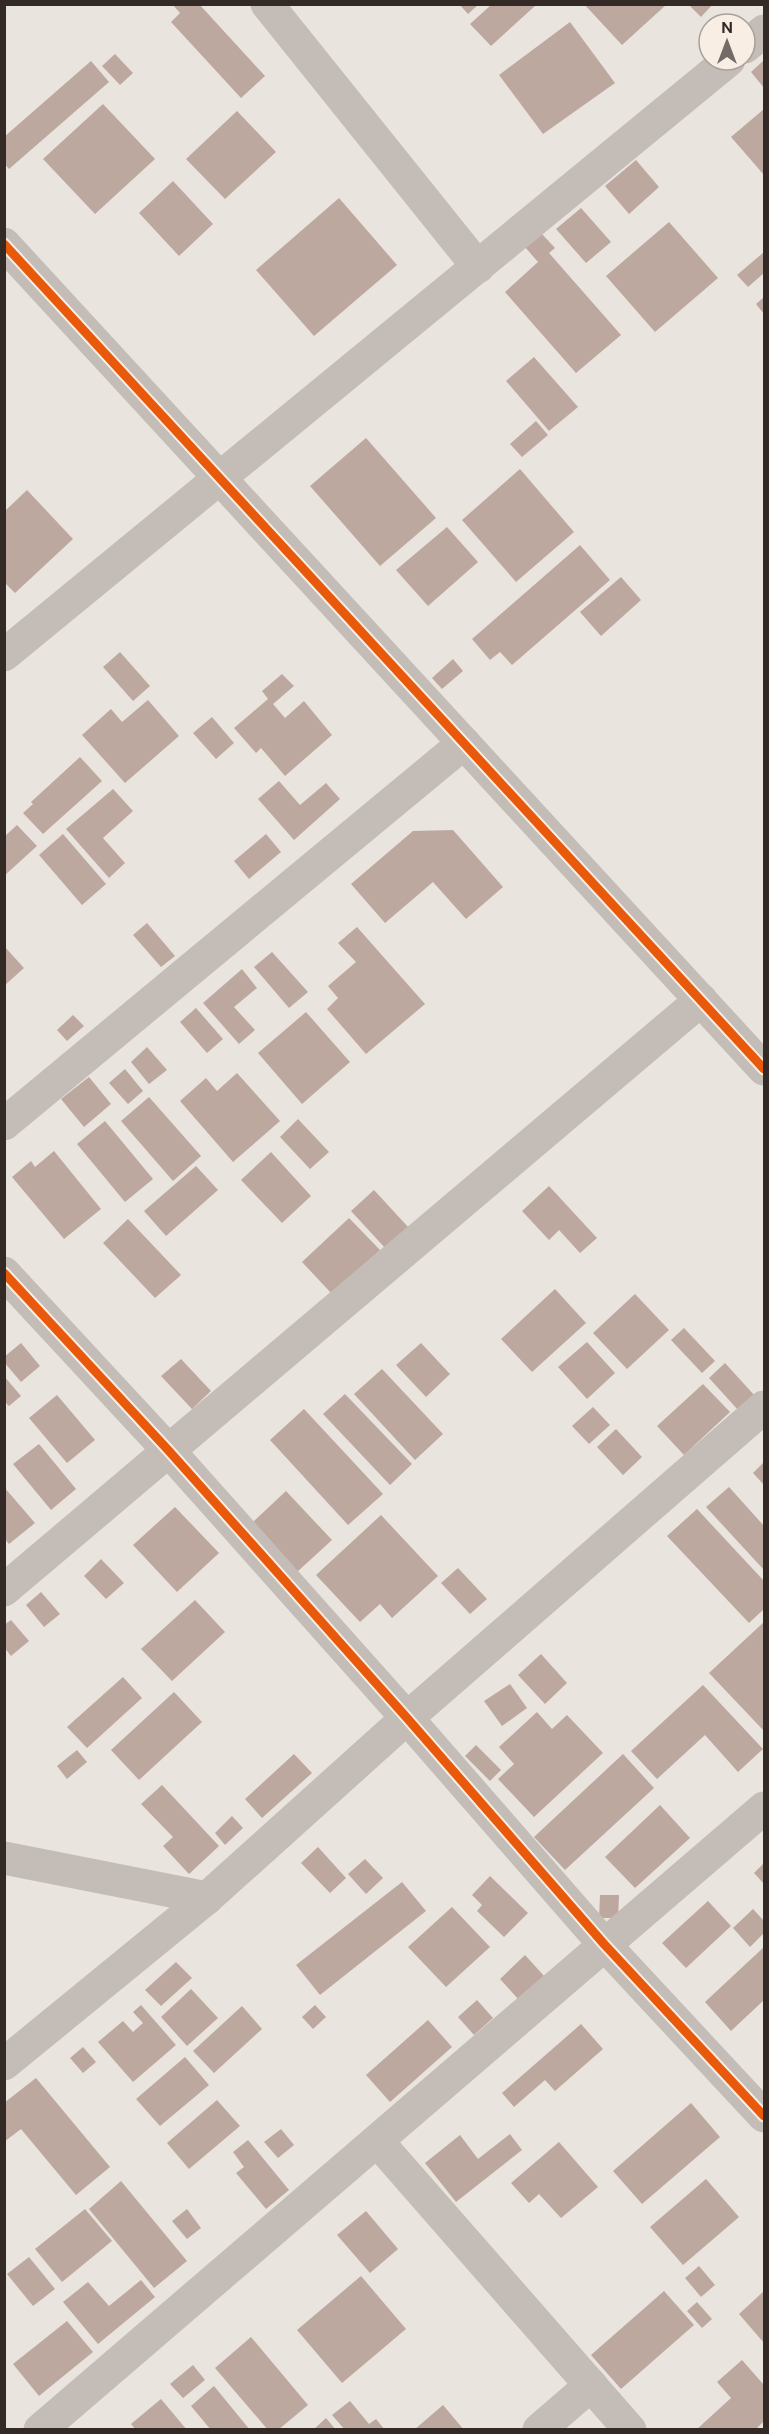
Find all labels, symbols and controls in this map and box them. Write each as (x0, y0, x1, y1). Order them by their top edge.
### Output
north arrow (697, 12, 757, 72)
text: N (721, 17, 733, 38)

